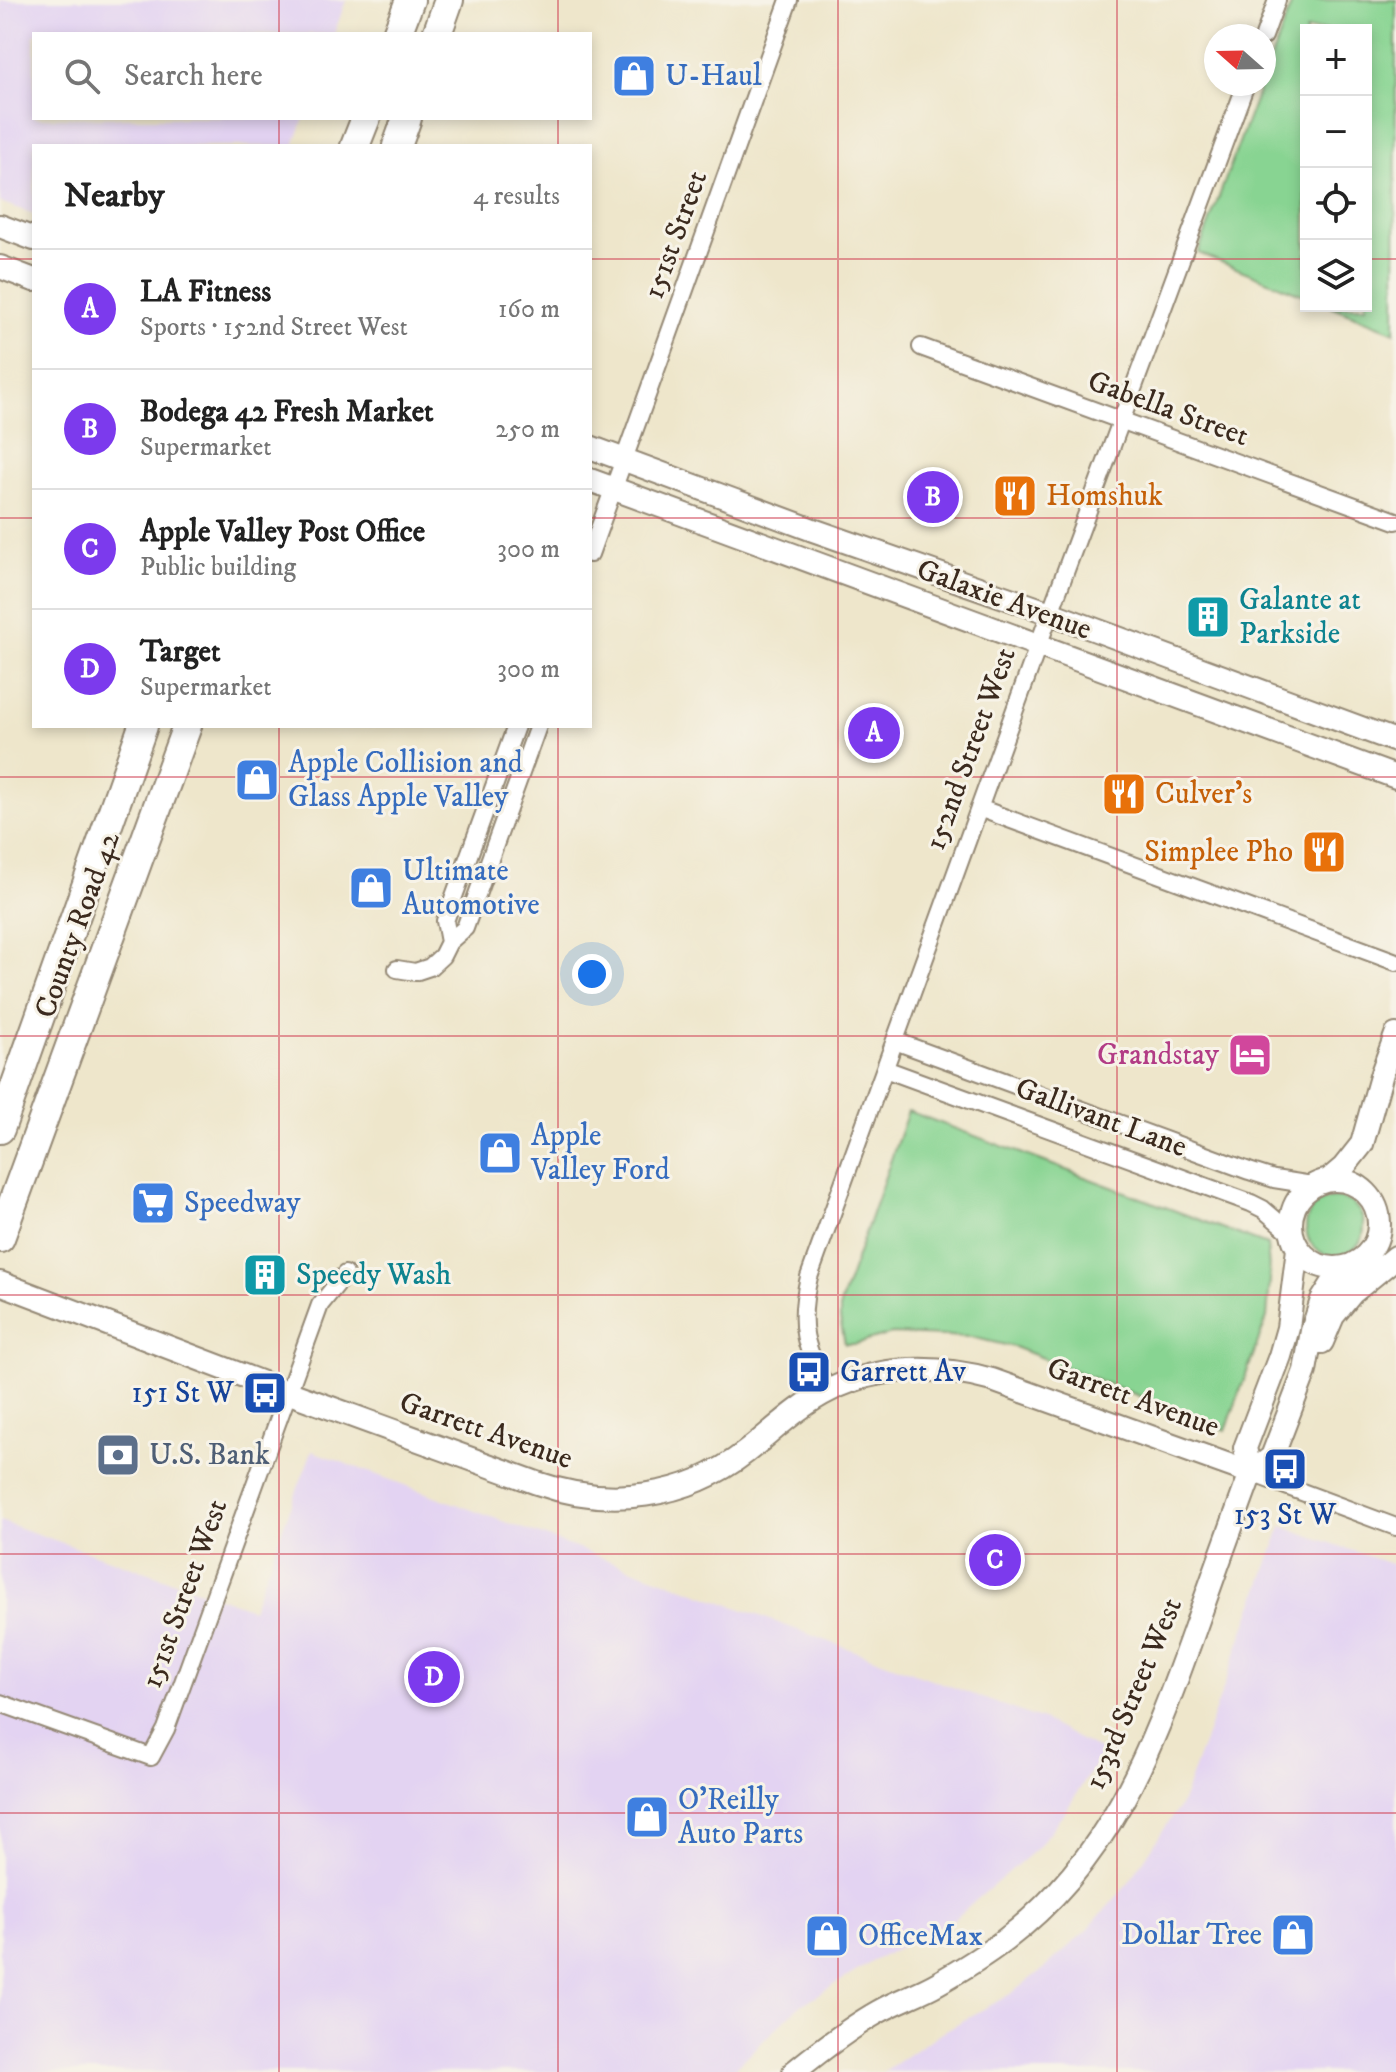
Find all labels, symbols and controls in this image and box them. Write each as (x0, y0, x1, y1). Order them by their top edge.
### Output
north arrow (1204, 24, 1276, 96)
map controls (1300, 24, 1372, 312)
button: + (1300, 24, 1372, 96)
search box (32, 32, 592, 120)
shop icon: U-Haul (610, 52, 658, 100)
icon: search (60, 54, 104, 98)
text: Search here (124, 58, 263, 95)
place label: U-Haul (665, 58, 762, 95)
button: − (1300, 96, 1372, 168)
street label: 151st Street (636, 166, 716, 304)
button: locate (1300, 168, 1372, 240)
text: Nearby (64, 175, 165, 217)
text: 4 results (473, 180, 560, 213)
button: layers (1300, 240, 1372, 312)
text: LA Fitness (140, 274, 271, 311)
text: A (82, 293, 98, 326)
text: 160 m (498, 293, 560, 326)
text: Sports · 152nd Street West (140, 311, 408, 344)
street label: Gabella Street (1083, 363, 1253, 455)
text: Bodega 42 Fresh Market (140, 394, 434, 431)
text: B (82, 413, 98, 446)
text: 250 m (495, 413, 560, 446)
text: Supermarket (140, 431, 272, 464)
pin: B (907, 467, 959, 527)
restaurant icon: Homshuk (991, 472, 1039, 520)
place label: Homshuk (1046, 478, 1163, 515)
text: Apple Valley Post Office (140, 514, 425, 551)
text: C (81, 533, 99, 566)
text: 300 m (497, 533, 560, 566)
text: Public building (140, 551, 296, 584)
street label: Galaxie Avenue (912, 551, 1096, 649)
place label: Galante at Parkside (1239, 582, 1361, 653)
building icon: Galante at Parkside (1184, 593, 1232, 641)
text: Target (140, 634, 221, 671)
street label: 152nd Street West (917, 643, 1025, 855)
text: D (80, 653, 100, 686)
text: 300 m (497, 653, 560, 686)
text: Supermarket (140, 671, 272, 704)
pin: A (848, 703, 900, 763)
place label: Apple Collision and Glass Apple Valley (288, 745, 523, 816)
shop icon: Apple Collision and Glass Apple Valley (233, 756, 281, 804)
restaurant icon: Culver's (1100, 770, 1148, 818)
place label: Culver's (1155, 776, 1252, 813)
street label: County Road 42 (27, 827, 129, 1023)
restaurant icon: Simplee Pho (1300, 828, 1348, 876)
place label: Simplee Pho (1144, 834, 1293, 871)
place label: Ultimate Automotive (402, 853, 540, 924)
shop icon: Ultimate Automotive (347, 864, 395, 912)
your location (572, 954, 612, 994)
hotel icon: Grandstay (1226, 1031, 1274, 1079)
place label: Grandstay (1097, 1037, 1220, 1074)
street label: Gallivant Lane (1010, 1070, 1192, 1166)
place label: Apple Valley Ford (530, 1118, 670, 1189)
shop icon: Apple Valley Ford (476, 1129, 524, 1177)
supermarket icon: Speedway (129, 1179, 177, 1227)
place label: Speedway (184, 1185, 301, 1222)
building icon: Speedy Wash (241, 1251, 289, 1299)
place label: Speedy Wash (296, 1257, 452, 1294)
bus stop icon: Garrett Av (785, 1348, 833, 1396)
street label: Garrett Avenue (1042, 1350, 1224, 1446)
place label: Garrett Av (840, 1354, 967, 1391)
bus stop icon: 151 St W (241, 1369, 289, 1417)
place label: 151 St W (132, 1375, 235, 1412)
street label: Garrett Avenue (395, 1384, 577, 1478)
bank icon: U.S. Bank (94, 1431, 142, 1479)
place label: U.S. Bank (149, 1437, 270, 1474)
bus stop icon: 153 St W (1261, 1445, 1309, 1493)
street label: 151st Street West (134, 1495, 236, 1693)
place label: 153 St W (1234, 1497, 1337, 1534)
pin: C (969, 1530, 1021, 1590)
street label: 153rd Street West (1077, 1592, 1191, 1796)
pin: D (408, 1647, 460, 1707)
place label: O'Reilly Auto Parts (678, 1782, 803, 1853)
shop icon: O'Reilly Auto Parts (623, 1793, 671, 1841)
shop icon: Dollar Tree (1269, 1911, 1317, 1959)
shop icon: OfficeMax (803, 1912, 851, 1960)
place label: Dollar Tree (1121, 1917, 1262, 1954)
place label: OfficeMax (858, 1918, 983, 1955)

